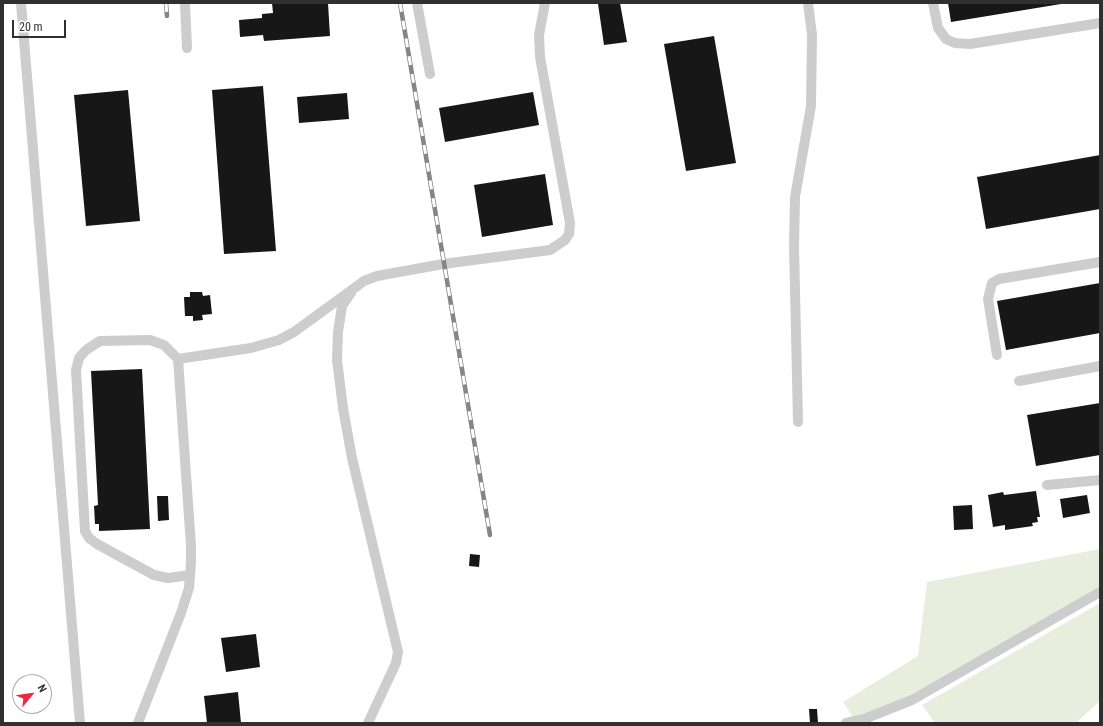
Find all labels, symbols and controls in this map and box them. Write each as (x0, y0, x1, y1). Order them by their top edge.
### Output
scale bar (14, 12, 68, 38)
text: 20 m (19, 20, 43, 34)
north arrow (12, 674, 52, 714)
text: N (35, 682, 49, 695)

